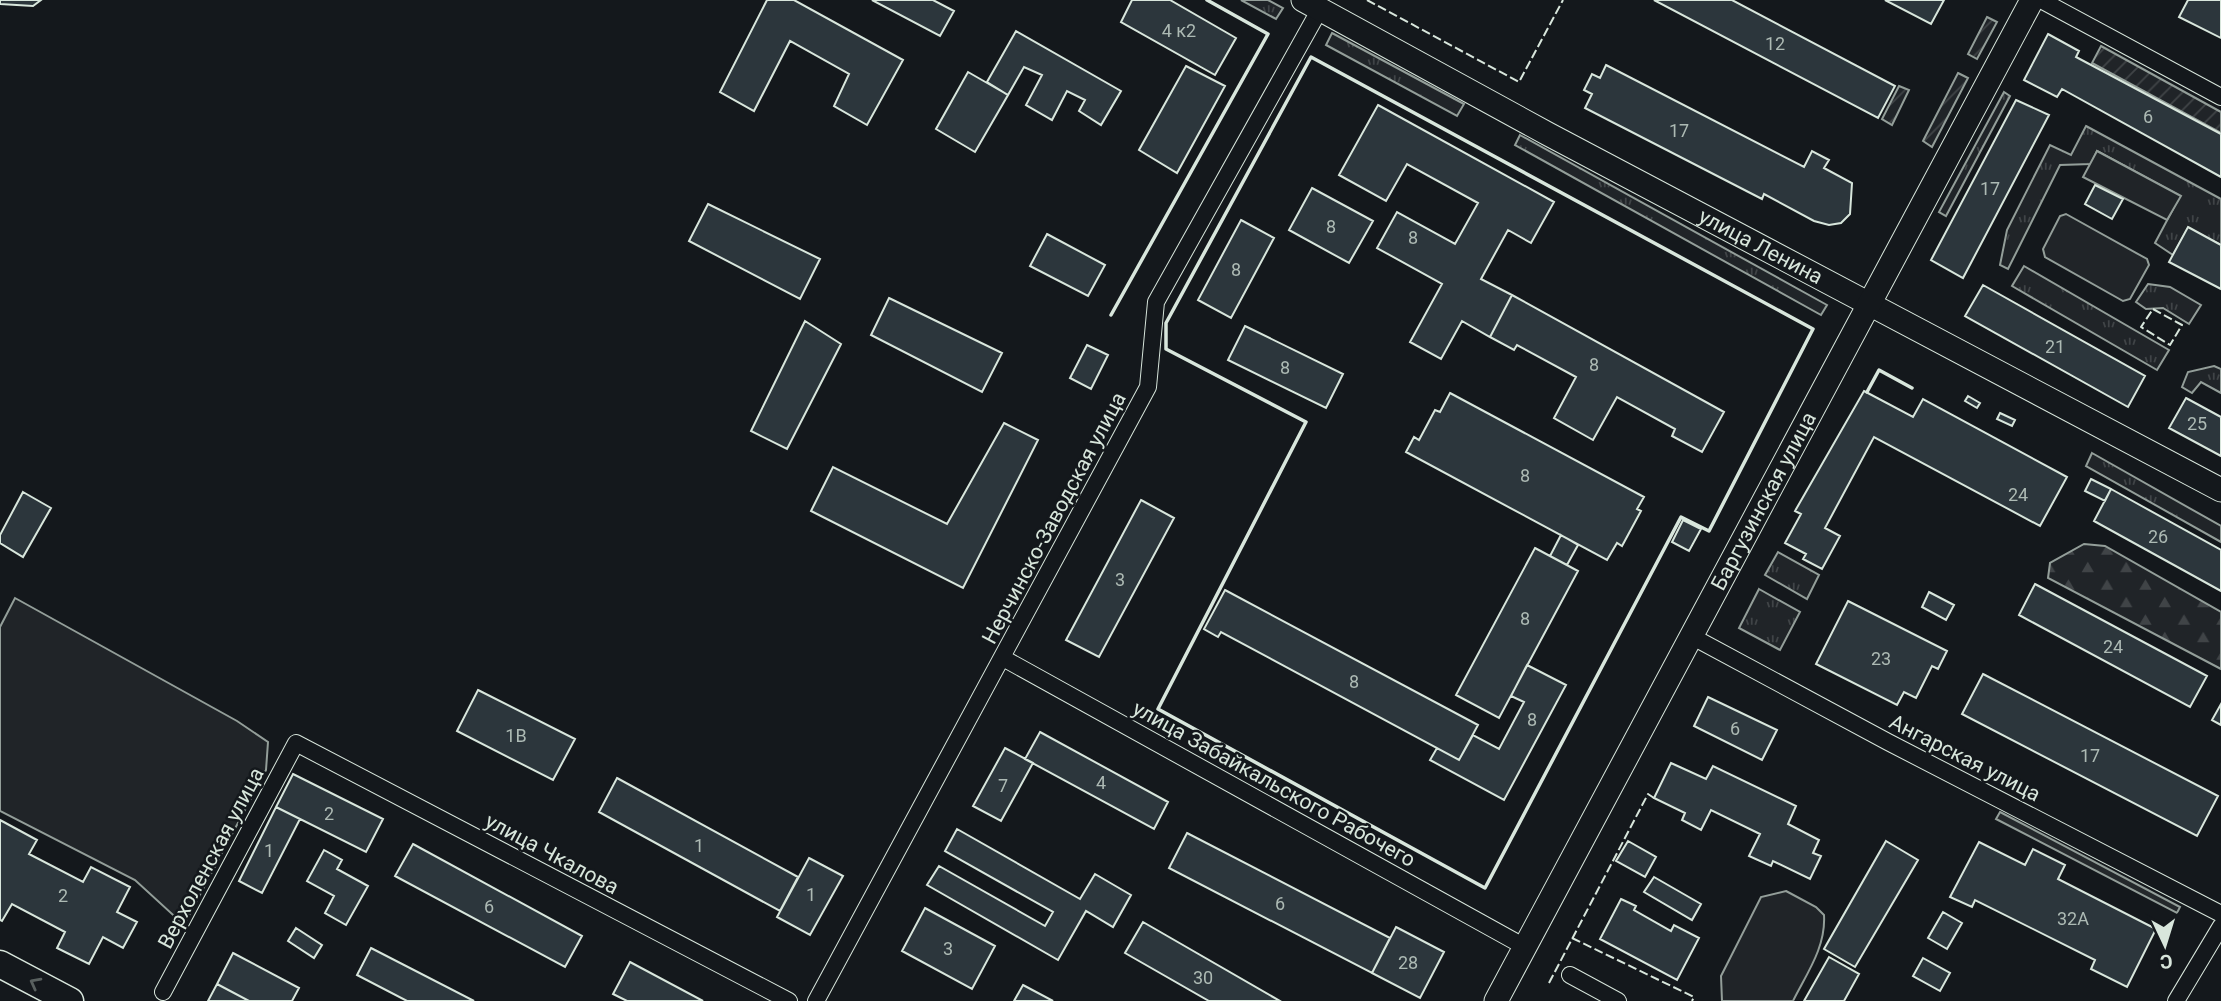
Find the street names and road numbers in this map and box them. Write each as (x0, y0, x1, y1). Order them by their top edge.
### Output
street label: улица Ленина (1695, 204, 1827, 289)
street label: Нерчинско-Заводская улица (977, 388, 1131, 648)
street label: Баргузинская улица (1706, 408, 1821, 594)
street label: улица Забайкальского Рабочего (1128, 696, 1420, 872)
street label: Ангарская улица (1886, 710, 2044, 806)
street label: Верхоленская улица (153, 763, 269, 953)
street label: улица Чкалова (481, 809, 623, 899)

